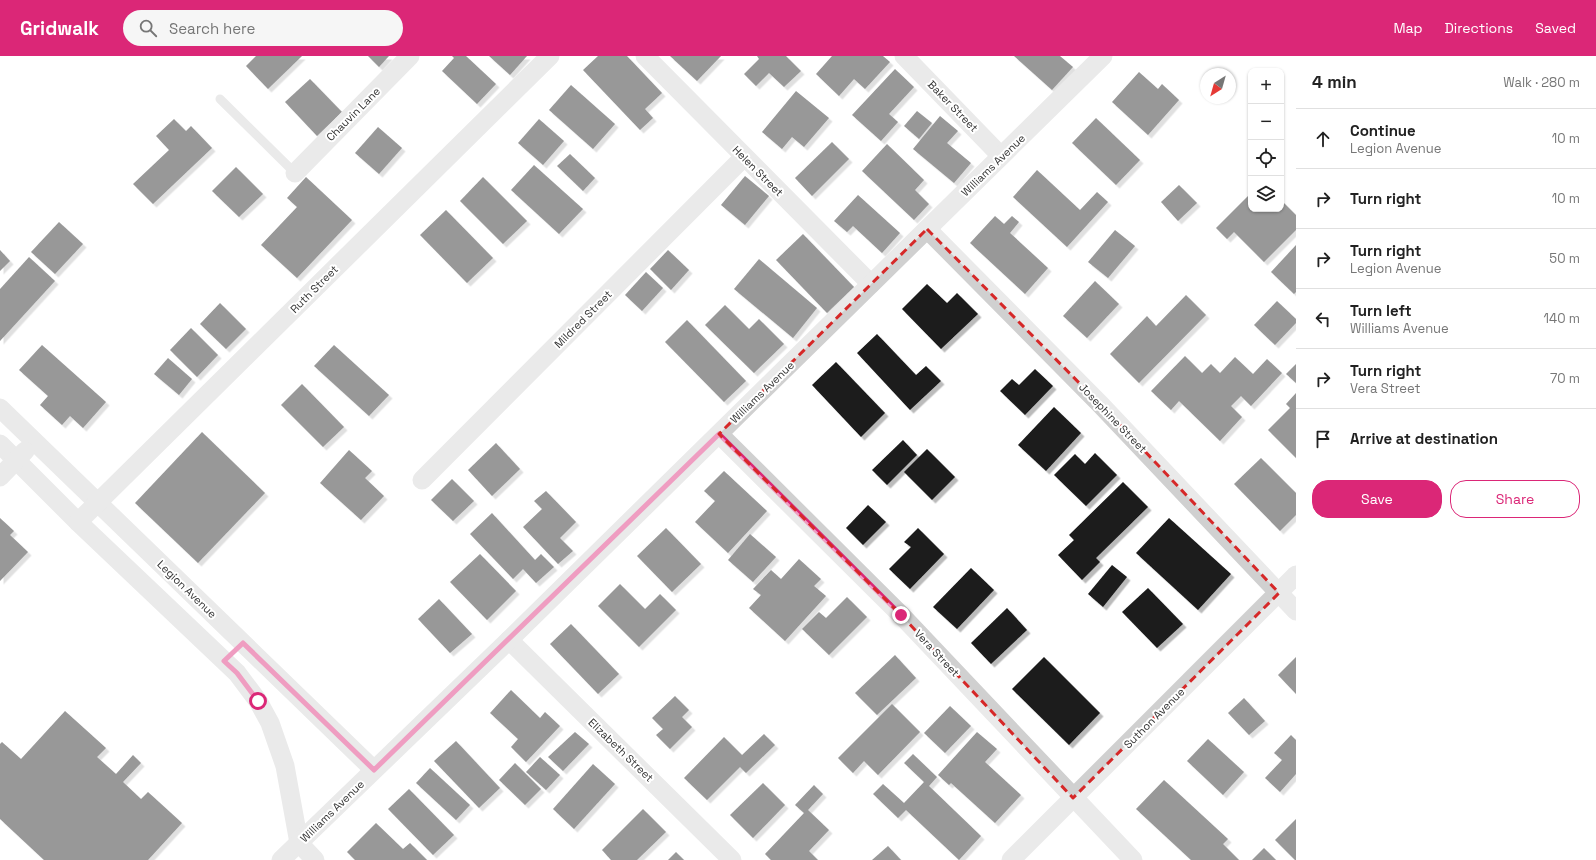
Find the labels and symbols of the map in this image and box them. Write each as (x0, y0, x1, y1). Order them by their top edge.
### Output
north arrow (1200, 68, 1236, 104)
street label: Baker Street (925, 77, 981, 135)
street label: Chauvin Lane (323, 84, 383, 144)
street label: Williams Avenue (958, 131, 1028, 199)
street label: Helen Street (730, 143, 786, 199)
street label: Ruth Street (287, 262, 341, 316)
street label: Mildred Street (551, 287, 615, 351)
street label: Williams Avenue (727, 358, 797, 426)
street label: Josephine Street (1076, 380, 1150, 456)
street label: Legion Avenue (154, 557, 220, 621)
route end (892, 606, 910, 624)
street label: Vera Street (912, 626, 962, 680)
street label: Suthon Avenue (1121, 685, 1187, 751)
route start (249, 692, 267, 710)
street label: Elizabeth Street (585, 715, 657, 785)
street label: Williams Avenue (297, 777, 367, 845)

